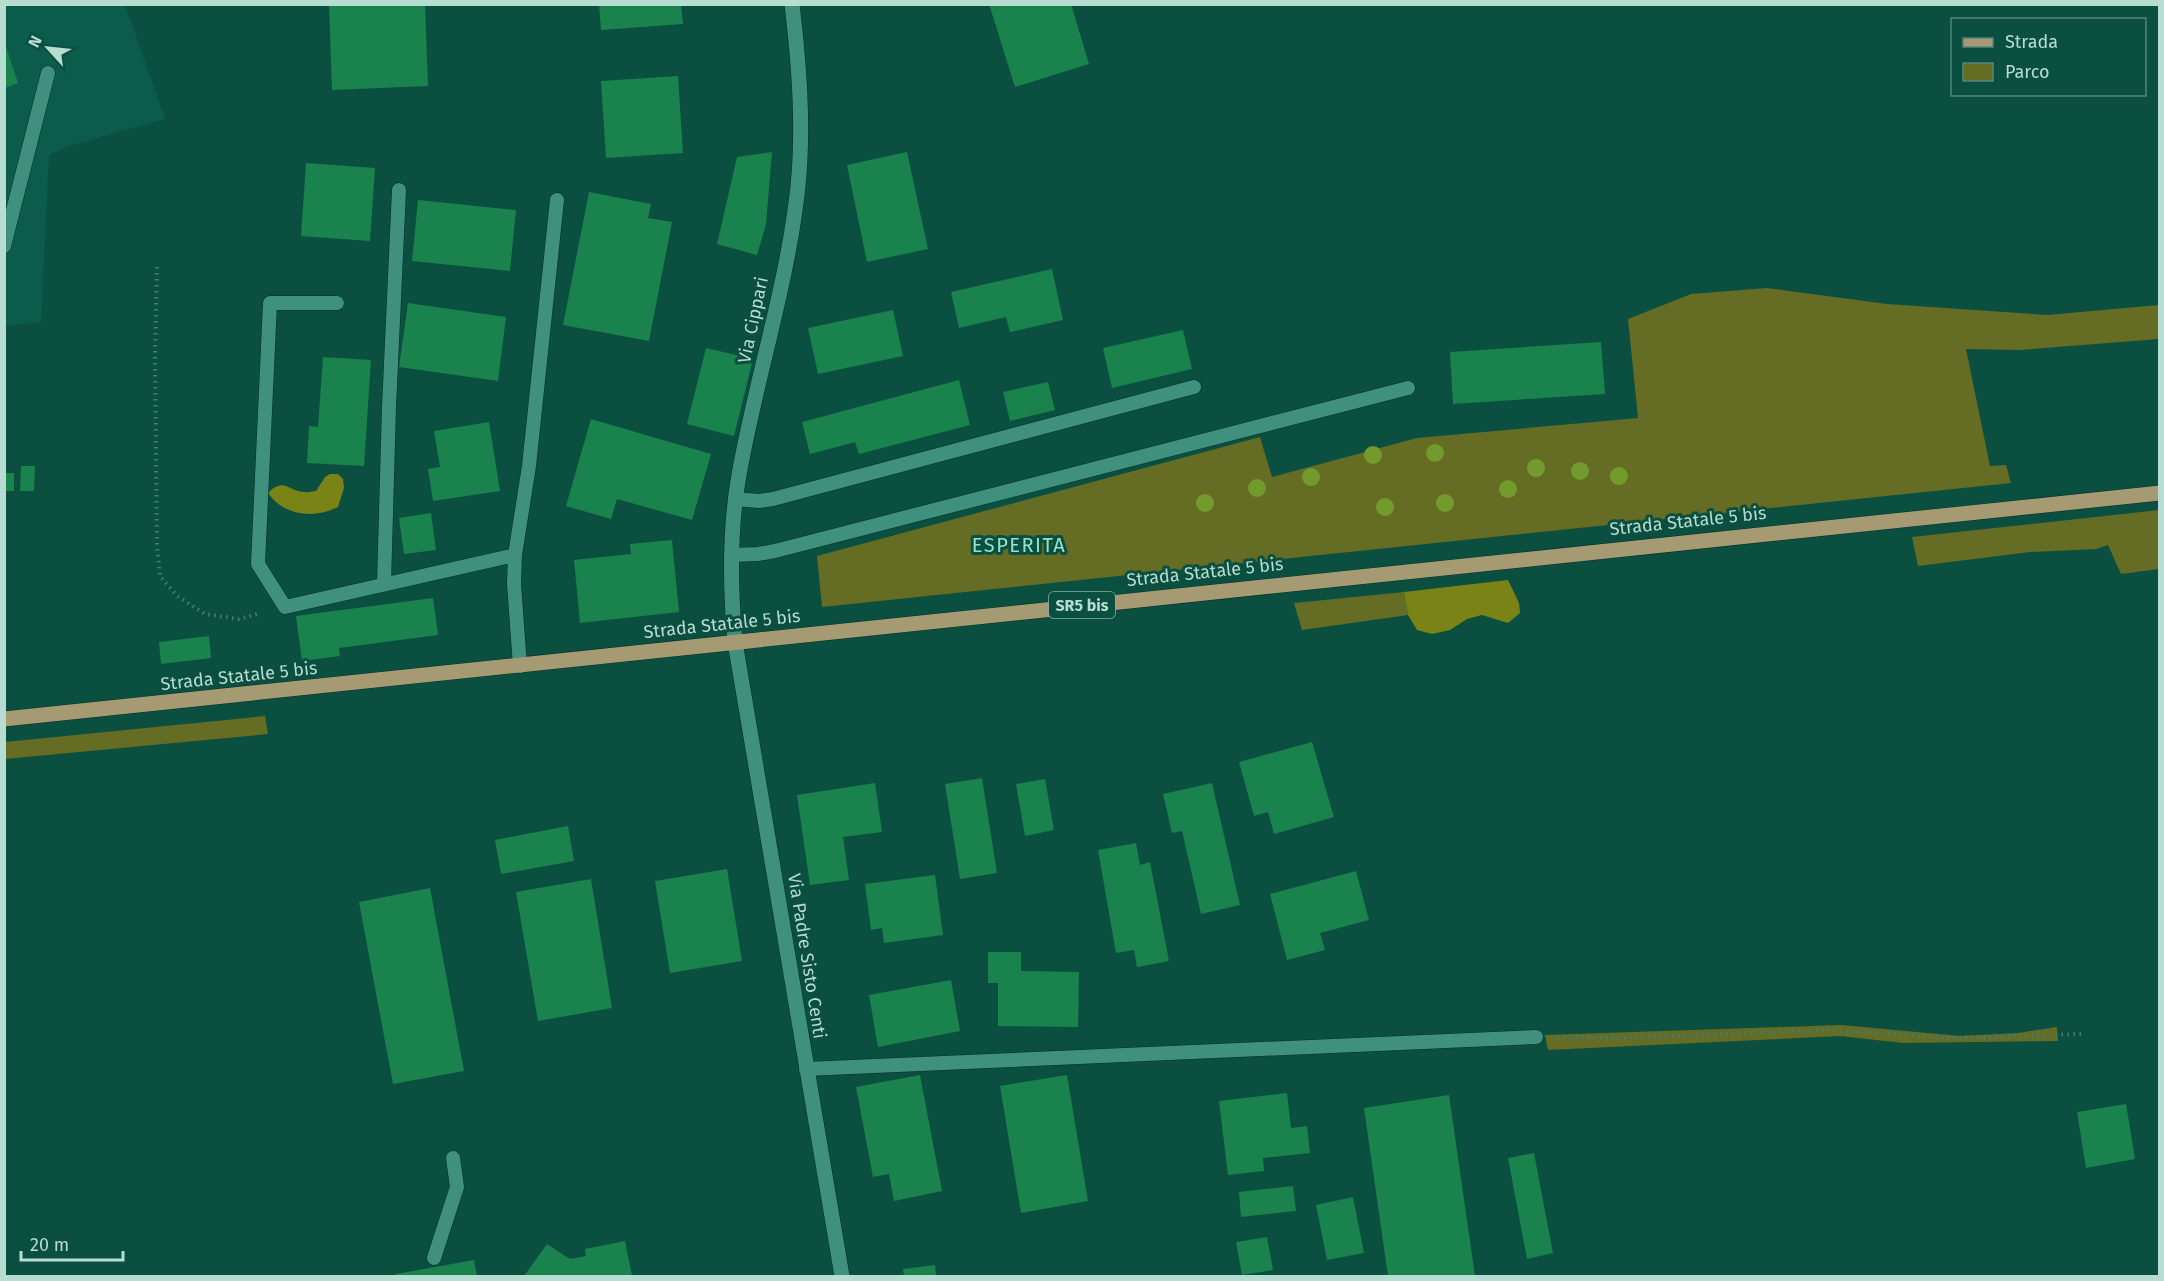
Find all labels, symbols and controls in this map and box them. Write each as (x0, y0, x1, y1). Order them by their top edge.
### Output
north arrow (18, 18, 78, 78)
legend (1951, 18, 2146, 96)
text: Strada (2005, 31, 2058, 53)
text: N (24, 32, 46, 50)
text: Parco (2005, 61, 2049, 83)
street label: Via Cippari (733, 275, 773, 365)
street label: Strada Statale 5 bis (1609, 502, 1767, 540)
district label: ESPERITA (972, 533, 1066, 557)
street label: Strada Statale 5 bis (1126, 553, 1284, 591)
road number: SR5 bis (1049, 592, 1115, 618)
street label: Strada Statale 5 bis (643, 605, 801, 643)
street label: Strada Statale 5 bis (160, 657, 318, 695)
street label: Via Padre Sisto Centi (783, 872, 831, 1040)
scale bar (21, 1224, 123, 1262)
text: 20 m (30, 1234, 69, 1256)

